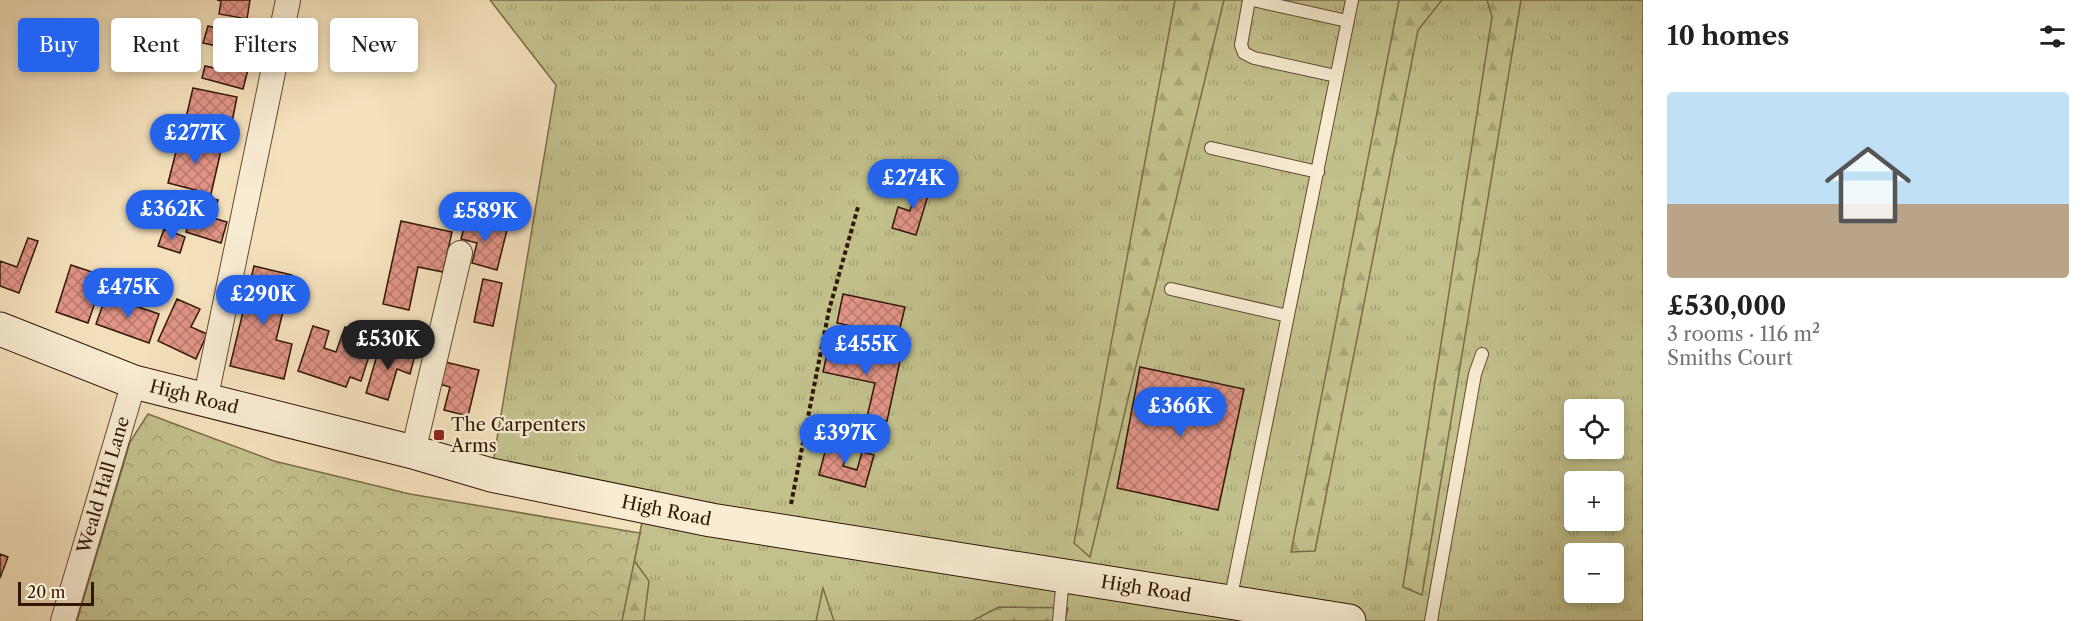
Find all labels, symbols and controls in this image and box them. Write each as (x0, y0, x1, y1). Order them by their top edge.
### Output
chip: Buy (18, 18, 99, 72)
chip: Rent (111, 18, 201, 72)
chip: Filters (213, 18, 318, 72)
chip: New (330, 18, 418, 72)
text: 10 homes (1667, 20, 1789, 52)
icon: filters (2036, 20, 2069, 53)
pin: £277K (153, 114, 237, 165)
text: £277K (164, 121, 226, 145)
icon: home (1814, 131, 1922, 239)
pin: £274K (871, 159, 955, 210)
text: £274K (882, 166, 944, 190)
pin: £362K (130, 190, 214, 241)
pin: £589K (443, 192, 527, 243)
text: £362K (140, 197, 204, 221)
text: £589K (453, 199, 517, 223)
pin: £475K (86, 268, 170, 319)
text: £475K (97, 275, 159, 299)
pin: £290K (221, 275, 305, 326)
text: £290K (230, 282, 296, 306)
text: £530,000 (1667, 290, 1786, 322)
pin: £530K (346, 320, 430, 371)
text: 3 rooms · 116 m² (1667, 322, 1820, 346)
pin: £455K (824, 325, 908, 376)
text: £530K (356, 327, 420, 351)
text: £455K (834, 332, 898, 356)
text: Smiths Court (1667, 346, 1793, 370)
street label: High Road (147, 375, 241, 419)
pin: £366K (1138, 387, 1222, 438)
text: £366K (1148, 394, 1212, 418)
map controls (1564, 399, 1624, 603)
button: locate (1564, 399, 1624, 459)
street label: Weald Hall Lane (72, 414, 134, 557)
place label: The Carpenters Arms (450, 414, 586, 457)
pin: £397K (803, 414, 887, 465)
text: £397K (813, 421, 877, 445)
marker: The Carpenters Arms (432, 428, 446, 442)
button: + (1564, 471, 1624, 531)
street label: High Road (619, 491, 713, 531)
button: − (1564, 543, 1624, 603)
street label: High Road (1099, 571, 1193, 607)
scale bar (18, 579, 94, 606)
text: 20 m (27, 582, 66, 602)

